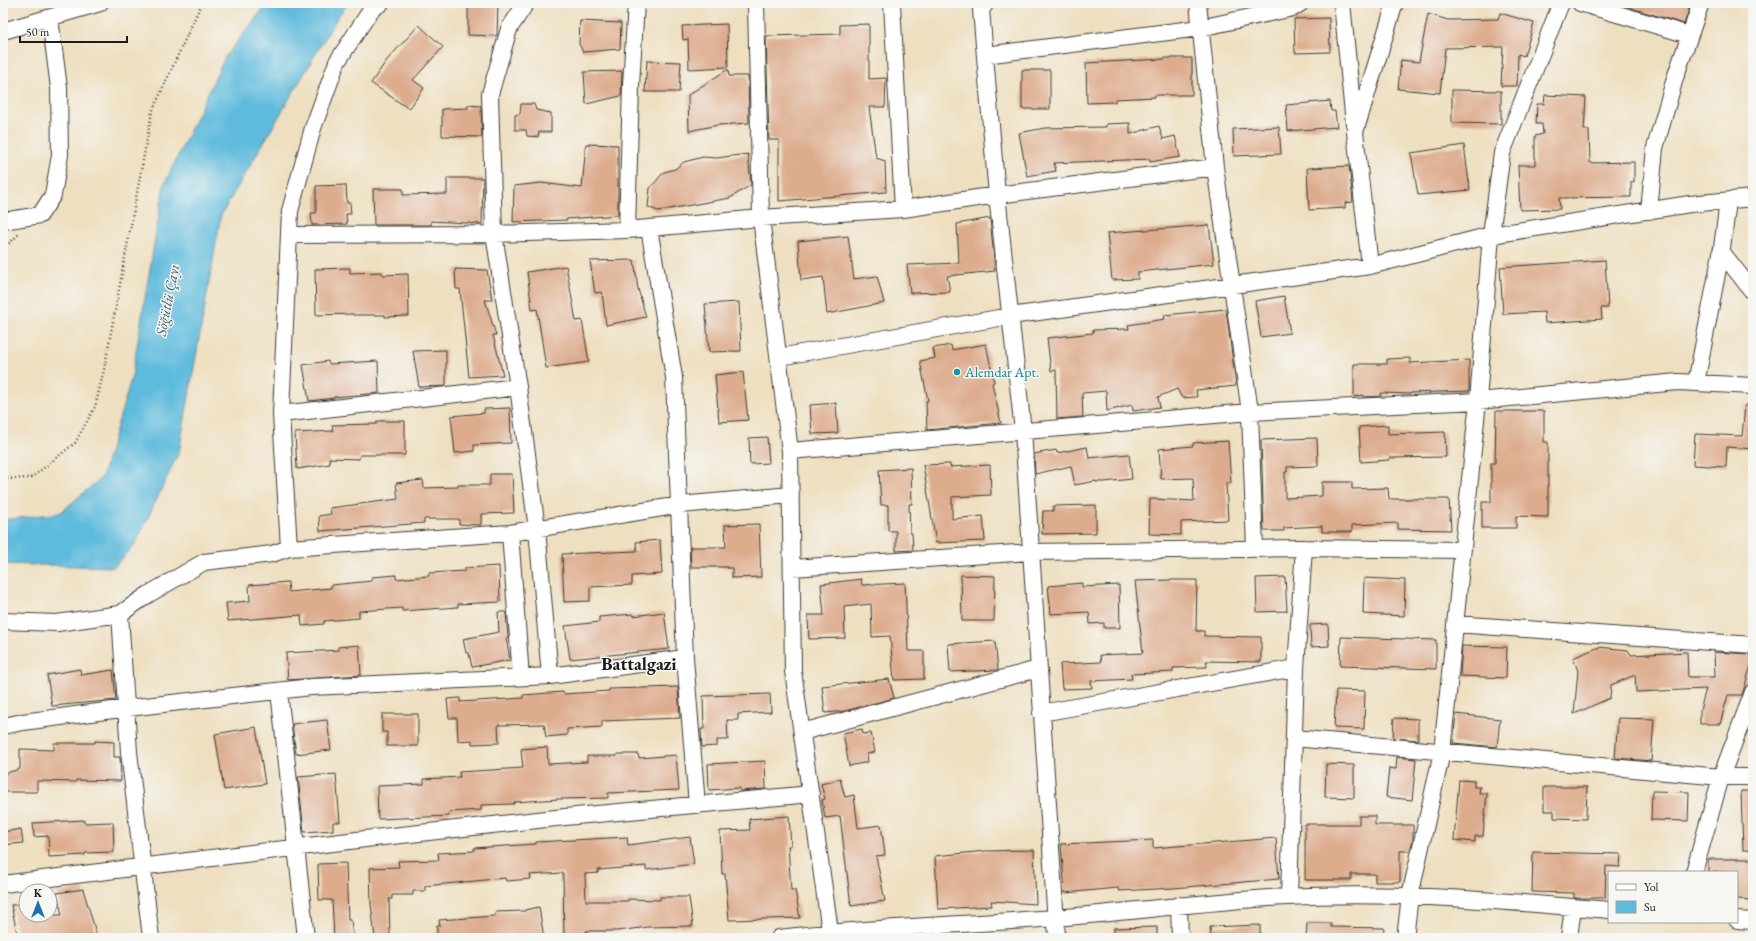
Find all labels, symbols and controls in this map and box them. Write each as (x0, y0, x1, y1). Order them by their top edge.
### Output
scale bar (20, 18, 127, 44)
text: 50 m (26, 24, 50, 40)
water label: Söğütlü Çayı (151, 263, 183, 338)
place label: Alemdar Apt. (964, 363, 1039, 381)
marker: Alemdar Apt. (952, 367, 962, 377)
district label: Battalgazi (601, 652, 677, 675)
legend (1608, 871, 1738, 923)
text: Yol (1644, 879, 1658, 895)
north arrow (18, 883, 58, 923)
text: K (34, 886, 43, 900)
text: Su (1644, 899, 1657, 915)

